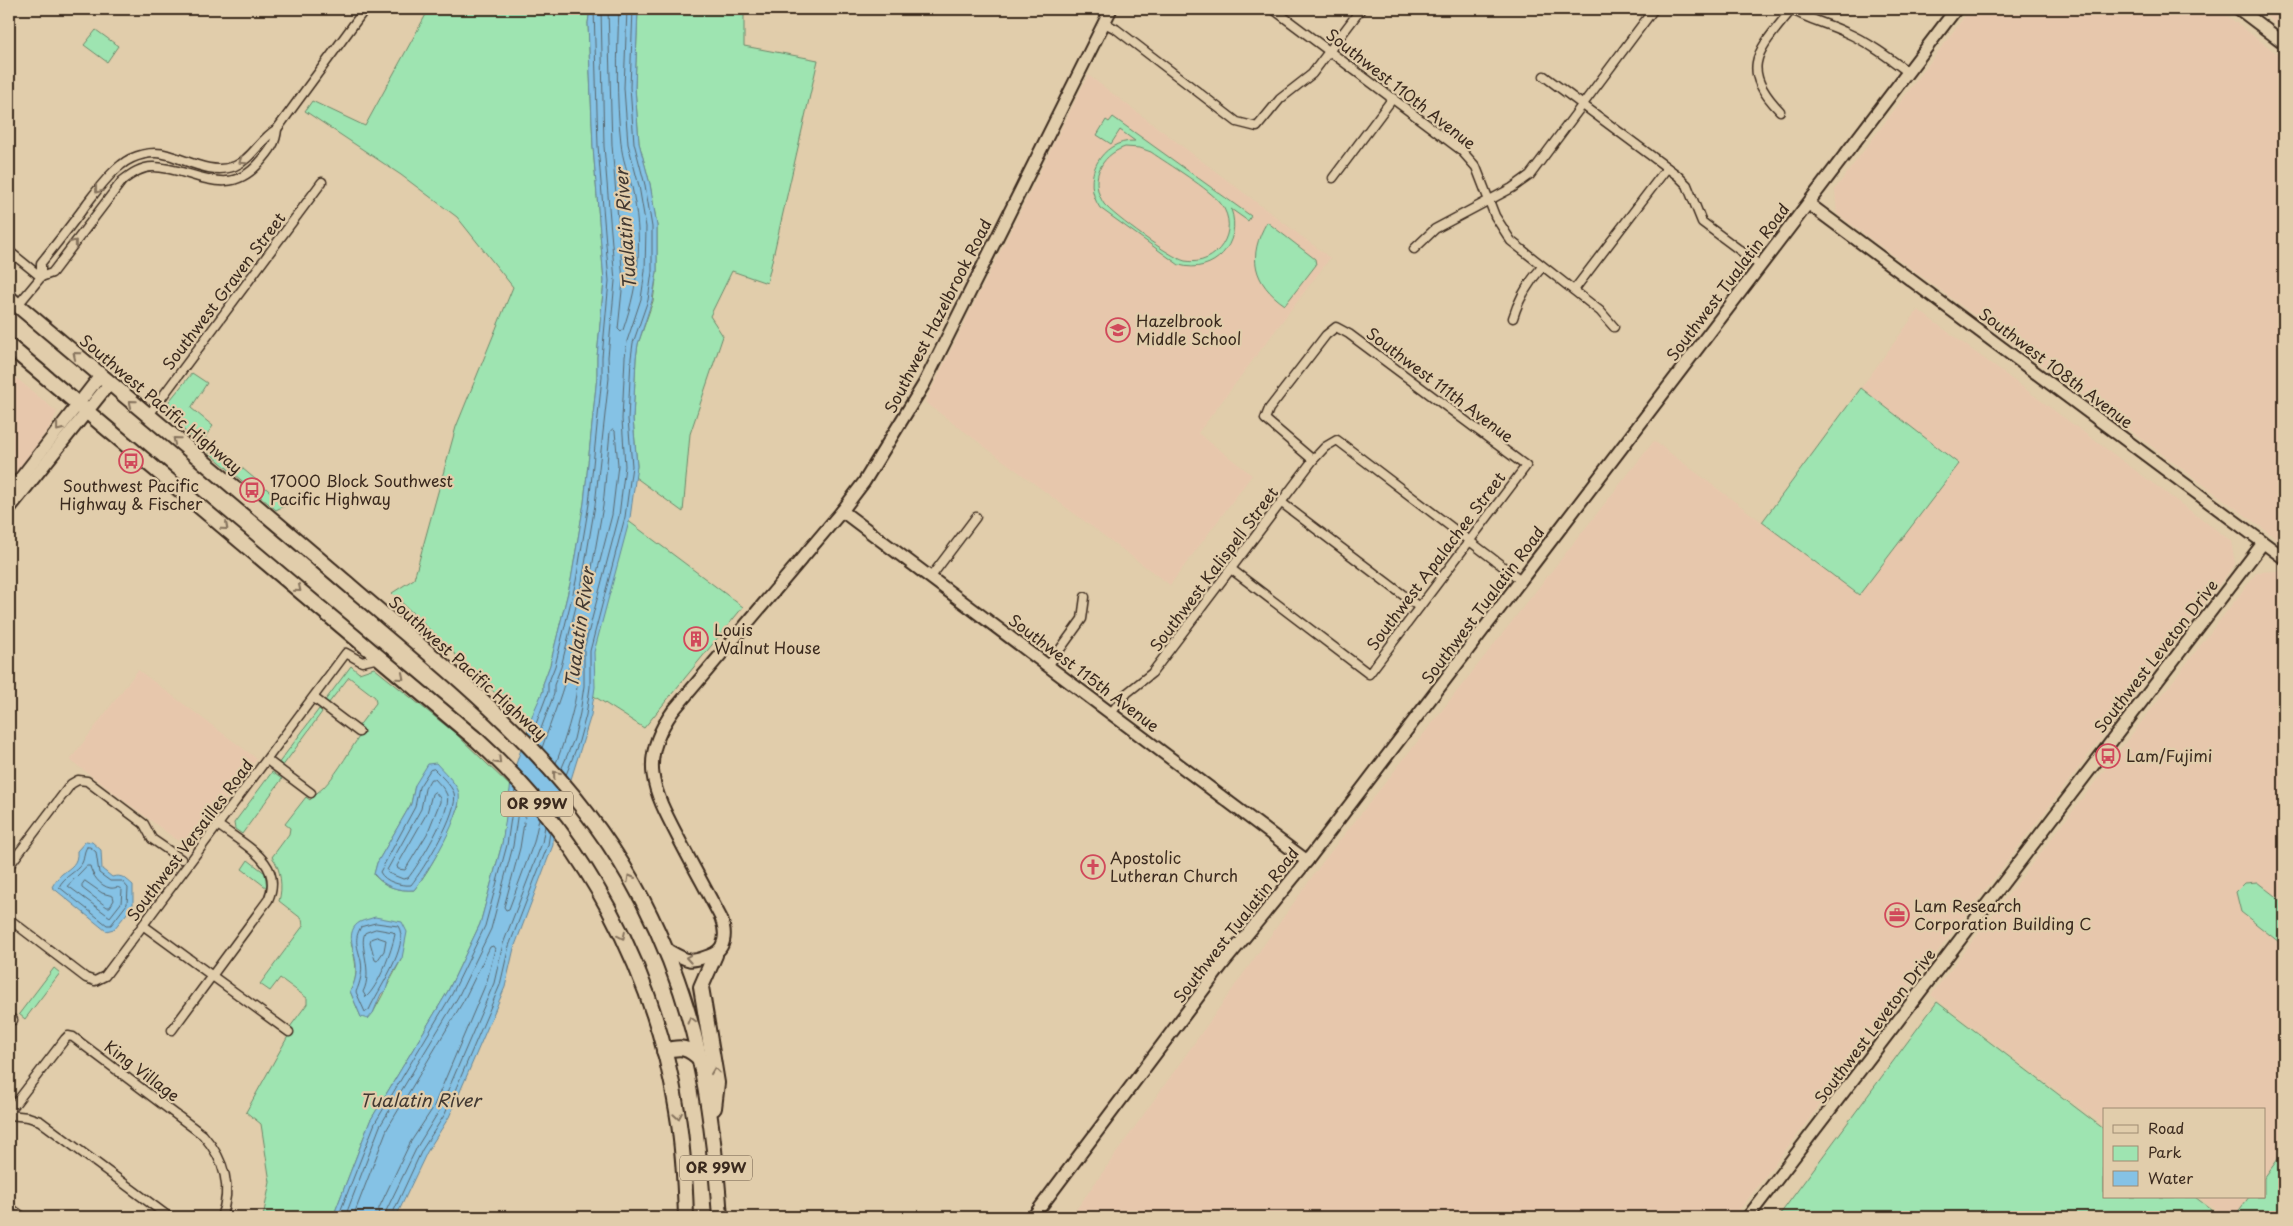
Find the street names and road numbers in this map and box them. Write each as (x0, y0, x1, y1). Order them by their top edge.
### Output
street label: Southwest 110th Avenue (1322, 22, 1482, 155)
street label: Southwest Tualatin Road (1660, 198, 1794, 365)
street label: Southwest Graven Street (156, 206, 291, 374)
street label: Southwest Hazelbrook Road (878, 214, 997, 417)
street label: Southwest 108th Avenue (1975, 301, 2139, 433)
street label: Southwest 111th Avenue (1362, 321, 1519, 448)
street label: Southwest Pacific Highway (75, 328, 248, 479)
street label: Southwest Apalachee Street (1360, 466, 1511, 655)
street label: Southwest Kalispell Street (1143, 481, 1283, 656)
street label: Southwest Tualatin Road (1415, 521, 1549, 688)
street label: Southwest Leveton Drive (2088, 573, 2223, 737)
street label: Southwest Pacific Highway (384, 590, 553, 745)
street label: Southwest 115th Avenue (1004, 607, 1165, 737)
street label: Southwest Versailles Road (120, 753, 258, 925)
road number: OR 99W (501, 792, 573, 816)
street label: Southwest Tualatin Road (1167, 841, 1304, 1007)
street label: Southwest Leveton Drive (1808, 943, 1941, 1108)
street label: King Village (100, 1034, 185, 1107)
road number: OR 99W (680, 1156, 752, 1180)

